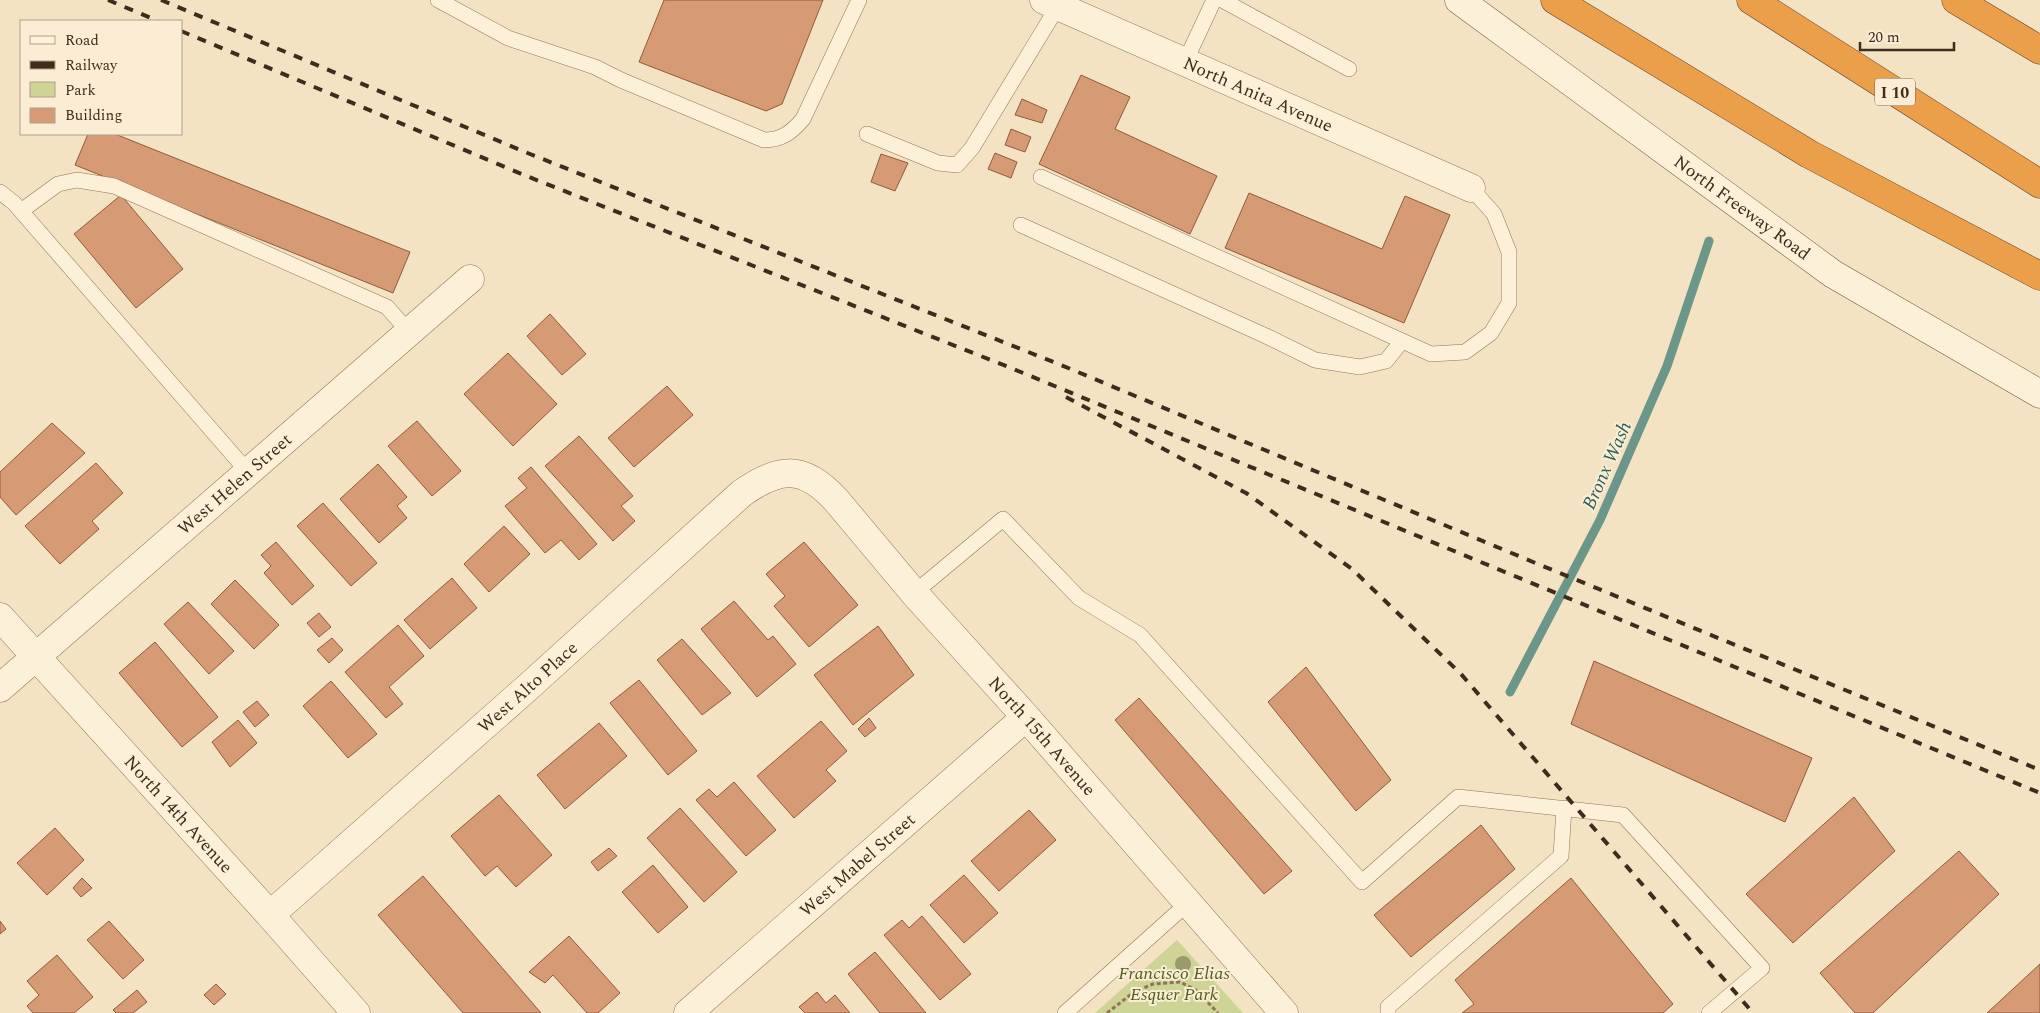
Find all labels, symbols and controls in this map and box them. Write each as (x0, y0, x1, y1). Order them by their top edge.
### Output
legend (20, 20, 182, 135)
scale bar (1860, 20, 1954, 52)
text: 20 m (1868, 26, 1900, 49)
text: Road (65, 29, 99, 52)
street label: North Anita Avenue (1179, 50, 1337, 140)
text: Railway (65, 54, 118, 77)
road number: I 10 (1875, 78, 1915, 105)
text: Park (65, 79, 96, 102)
text: Building (65, 104, 122, 127)
street label: North Freeway Road (1668, 149, 1816, 267)
water label: Bronx Wash (1575, 417, 1640, 514)
street label: West Helen Street (172, 427, 298, 542)
street label: West Alto Place (472, 635, 584, 740)
street label: North 15th Avenue (982, 671, 1102, 802)
street label: North 14th Avenue (117, 749, 239, 880)
street label: West Mabel Street (794, 807, 922, 924)
park label: Francisco Elias Esquer Park (1118, 960, 1230, 1008)

